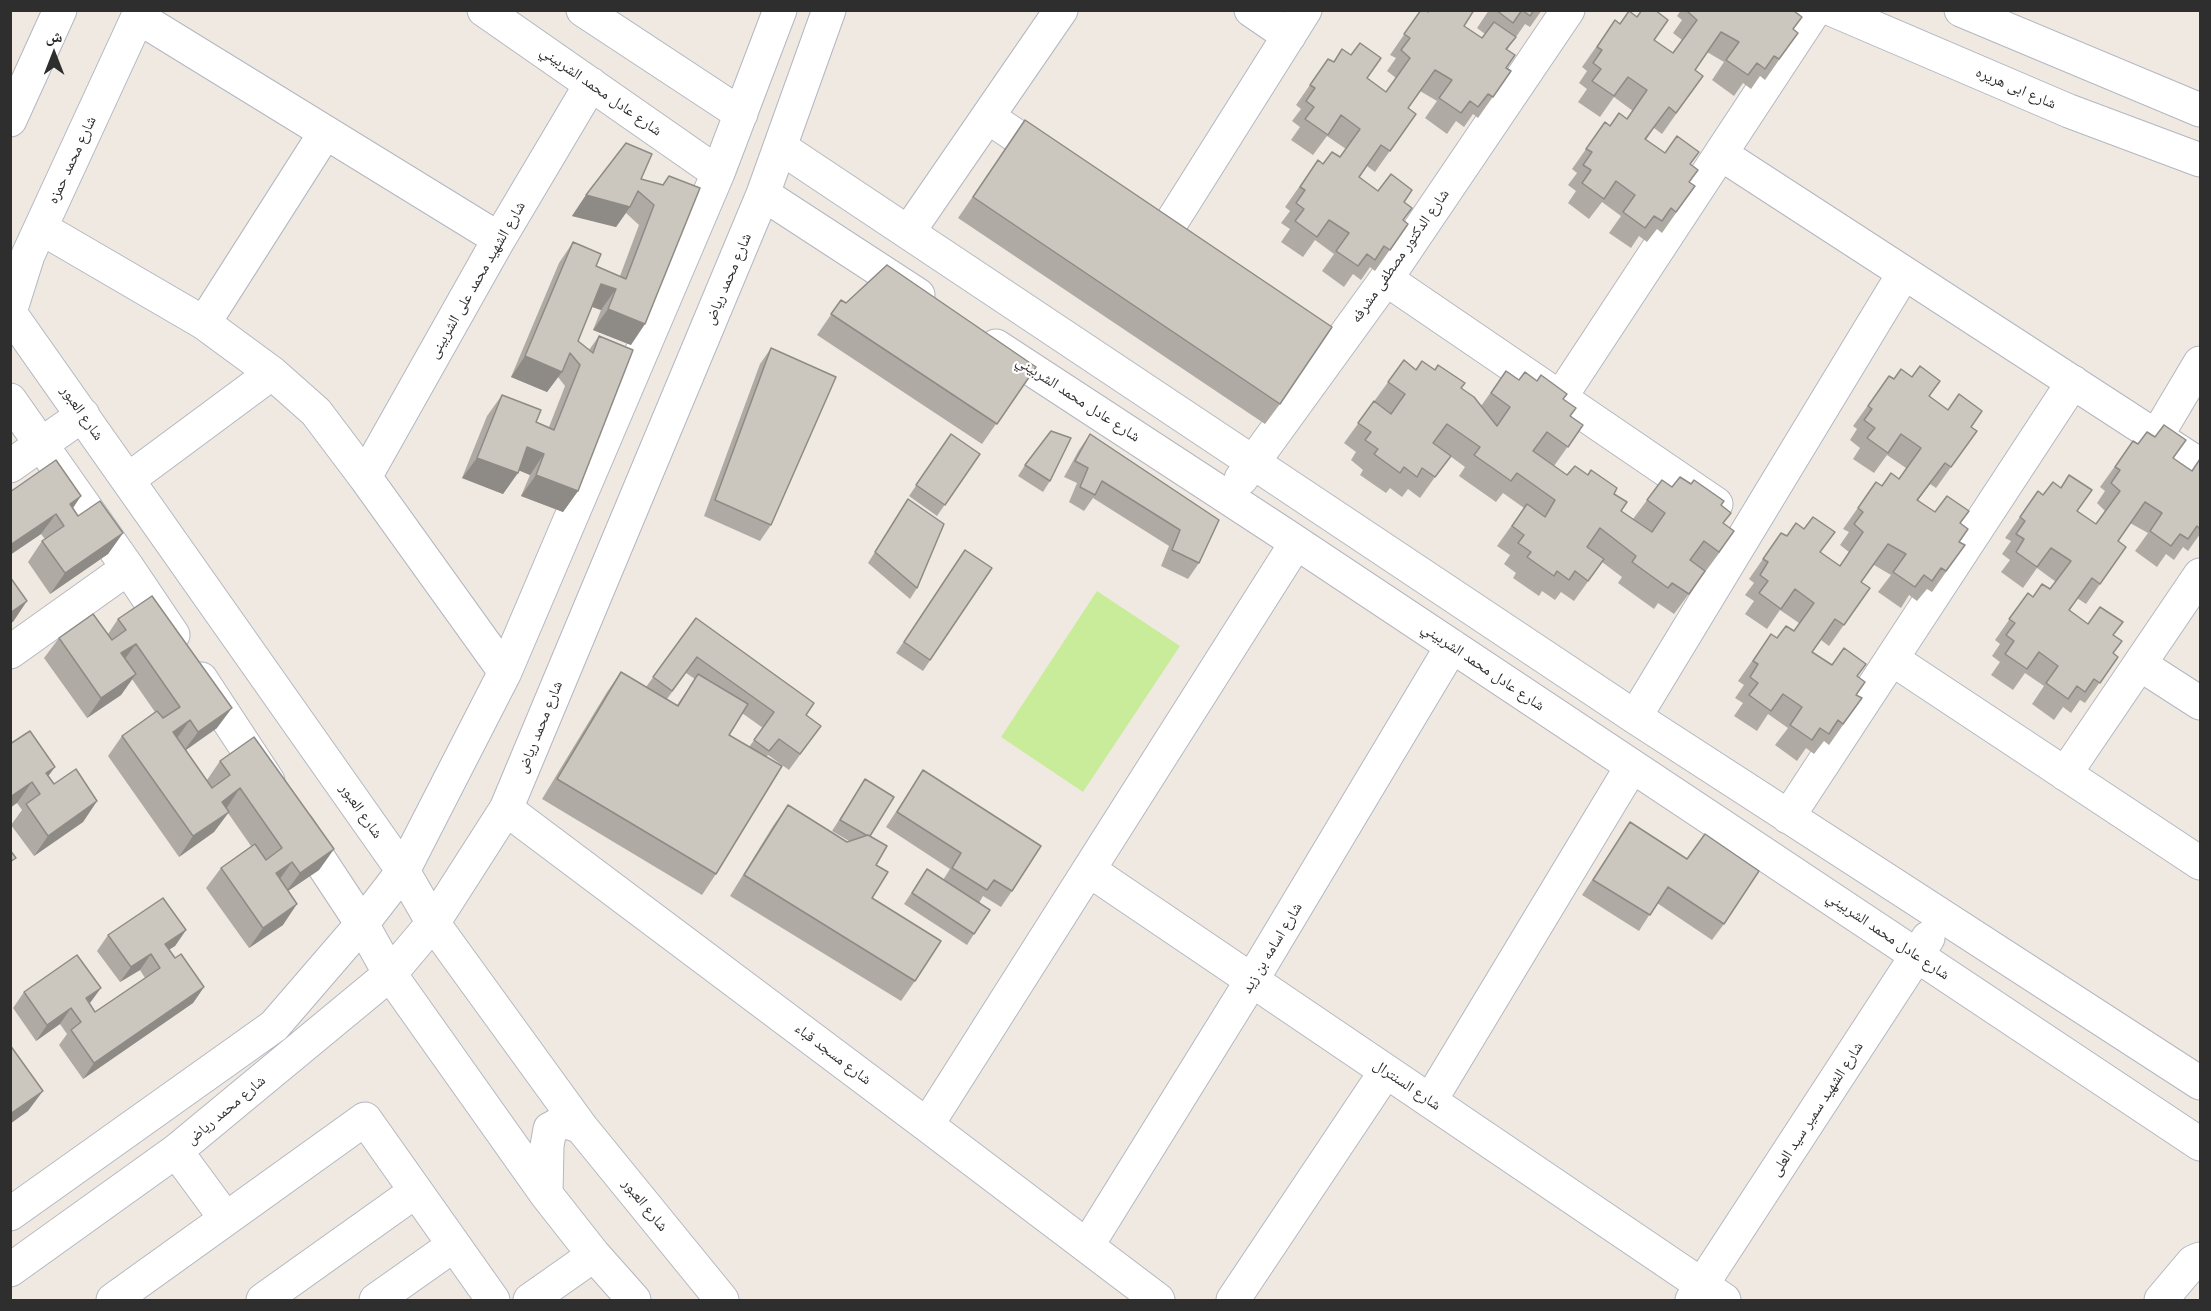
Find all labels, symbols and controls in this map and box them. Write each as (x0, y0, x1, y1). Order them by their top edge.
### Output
north arrow (24, 24, 84, 84)
text: ش (46, 26, 62, 46)
street label: شارع عادل محمد الشربيني (537, 42, 665, 140)
street label: شارع ابى هريره (1973, 63, 2059, 113)
street label: شارع محمد حمزه (44, 113, 100, 207)
street label: شارع الدكتور مصطفى مشرفه (1347, 186, 1453, 326)
street label: شارع الشهيد محمد على الشربينى (425, 198, 529, 362)
street label: شارع محمد رياض (701, 230, 755, 328)
street label: شارع عادل محمد الشربيني (1013, 352, 1143, 446)
street label: شارع العبور (57, 382, 107, 444)
street label: شارع عادل محمد الشربيني (1418, 619, 1548, 715)
street label: شارع محمد رياض (513, 678, 567, 776)
street label: شارع العبور (336, 780, 386, 842)
street label: شارع عادل محمد الشربيني (1823, 888, 1953, 984)
street label: شارع اسامه بن زيد (1238, 899, 1306, 997)
street label: شارع مسجد قباء (791, 1019, 875, 1089)
street label: شارع الشهيد سمير سيد العلى (1767, 1038, 1867, 1180)
street label: شارع السنترال (1370, 1056, 1444, 1114)
street label: شارع محمد رياض (183, 1072, 269, 1148)
street label: شارع العبور (618, 1175, 672, 1235)

